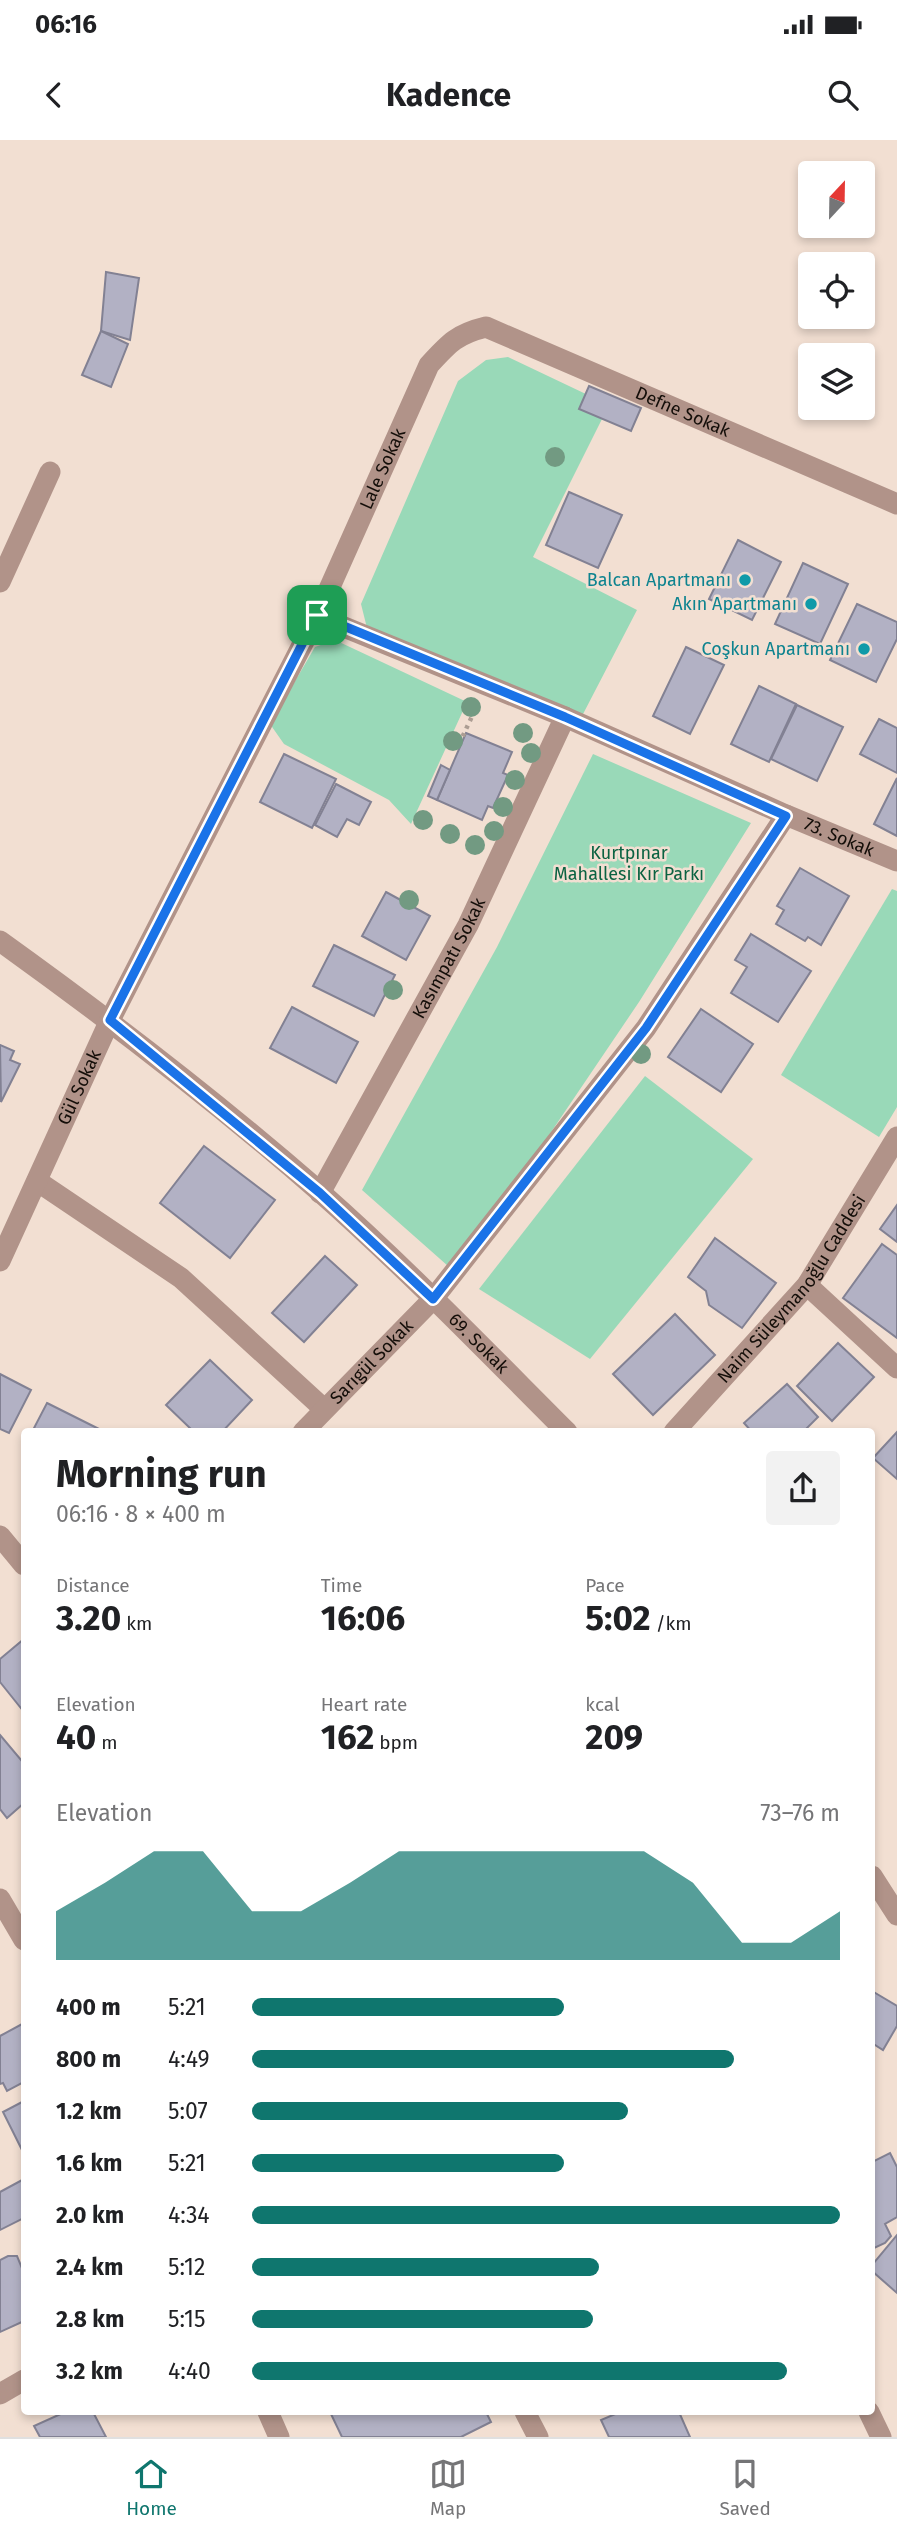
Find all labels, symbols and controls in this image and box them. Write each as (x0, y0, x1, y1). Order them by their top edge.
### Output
text: 06:16 (35, 9, 97, 40)
icon: back (35, 76, 73, 114)
text: Kadence (386, 76, 511, 114)
icon: search (824, 76, 862, 114)
north arrow (798, 161, 875, 238)
map controls (798, 161, 875, 420)
button: locate (798, 252, 875, 329)
button: layers (798, 343, 875, 420)
street label: Defne Sokak (632, 382, 734, 442)
street label: Lale Sokak (355, 424, 411, 513)
place label: Balcan Apartmanı (587, 569, 731, 591)
marker: Balcan Apartmanı (737, 572, 753, 588)
pin (287, 585, 347, 645)
place label: Akın Apartmanı (672, 593, 797, 615)
icon: arrive (298, 596, 336, 634)
marker: Akın Apartmanı (803, 596, 819, 612)
place label: Coşkun Apartmanı (702, 638, 850, 660)
marker: Coşkun Apartmanı (856, 641, 872, 657)
street label: 73. Sokak (801, 813, 878, 862)
park label: Kurtpınar Mahallesi Kır Parkı (554, 842, 704, 885)
street label: Kasımpatı Sokak (408, 893, 490, 1022)
street label: Gül Sokak (53, 1045, 106, 1128)
street label: Naim Süleymanoğlu Caddesi (713, 1191, 870, 1388)
street label: 69. Sokak (444, 1309, 514, 1379)
street label: Sarıgül Sokak (325, 1314, 418, 1409)
text: Morning run (56, 1451, 267, 1497)
button: share (766, 1451, 840, 1525)
text: 06:16 · 8 × 400 m (56, 1500, 226, 1528)
text: Distance (56, 1574, 130, 1597)
text: Time (321, 1574, 362, 1597)
text: Pace (585, 1574, 625, 1597)
text: 3.20 (56, 1597, 121, 1639)
text: 16:06 (321, 1597, 405, 1639)
text: 5:02 (585, 1597, 651, 1639)
text: km (121, 1612, 152, 1635)
text: /km (651, 1612, 692, 1635)
text: Elevation (56, 1693, 136, 1716)
text: Heart rate (321, 1693, 407, 1716)
text: kcal (585, 1693, 620, 1716)
text: 40 (56, 1716, 96, 1758)
text: 162 (321, 1716, 374, 1758)
text: 209 (585, 1716, 643, 1758)
text: m (96, 1731, 118, 1754)
text: bpm (374, 1731, 418, 1754)
text: Elevation (56, 1799, 152, 1827)
text: 73–76 m (760, 1799, 840, 1827)
text: 400 m (56, 1993, 121, 2021)
text: 5:21 (168, 1993, 206, 2021)
text: 800 m (56, 2045, 121, 2073)
text: 4:49 (168, 2045, 210, 2073)
text: 1.2 km (56, 2097, 122, 2125)
text: 5:07 (168, 2097, 208, 2125)
text: 1.6 km (56, 2149, 123, 2177)
text: 5:21 (168, 2149, 206, 2177)
text: 2.0 km (56, 2201, 124, 2229)
text: 4:34 (168, 2201, 210, 2229)
text: 2.4 km (56, 2253, 123, 2281)
text: 5:12 (168, 2253, 205, 2281)
text: 2.8 km (56, 2305, 124, 2333)
text: 5:15 (168, 2305, 206, 2333)
text: 3.2 km (56, 2357, 123, 2385)
text: 4:40 (168, 2357, 211, 2385)
tab: Home (126, 2455, 177, 2520)
tab: Map (429, 2455, 467, 2520)
tab: Saved (719, 2455, 771, 2520)

